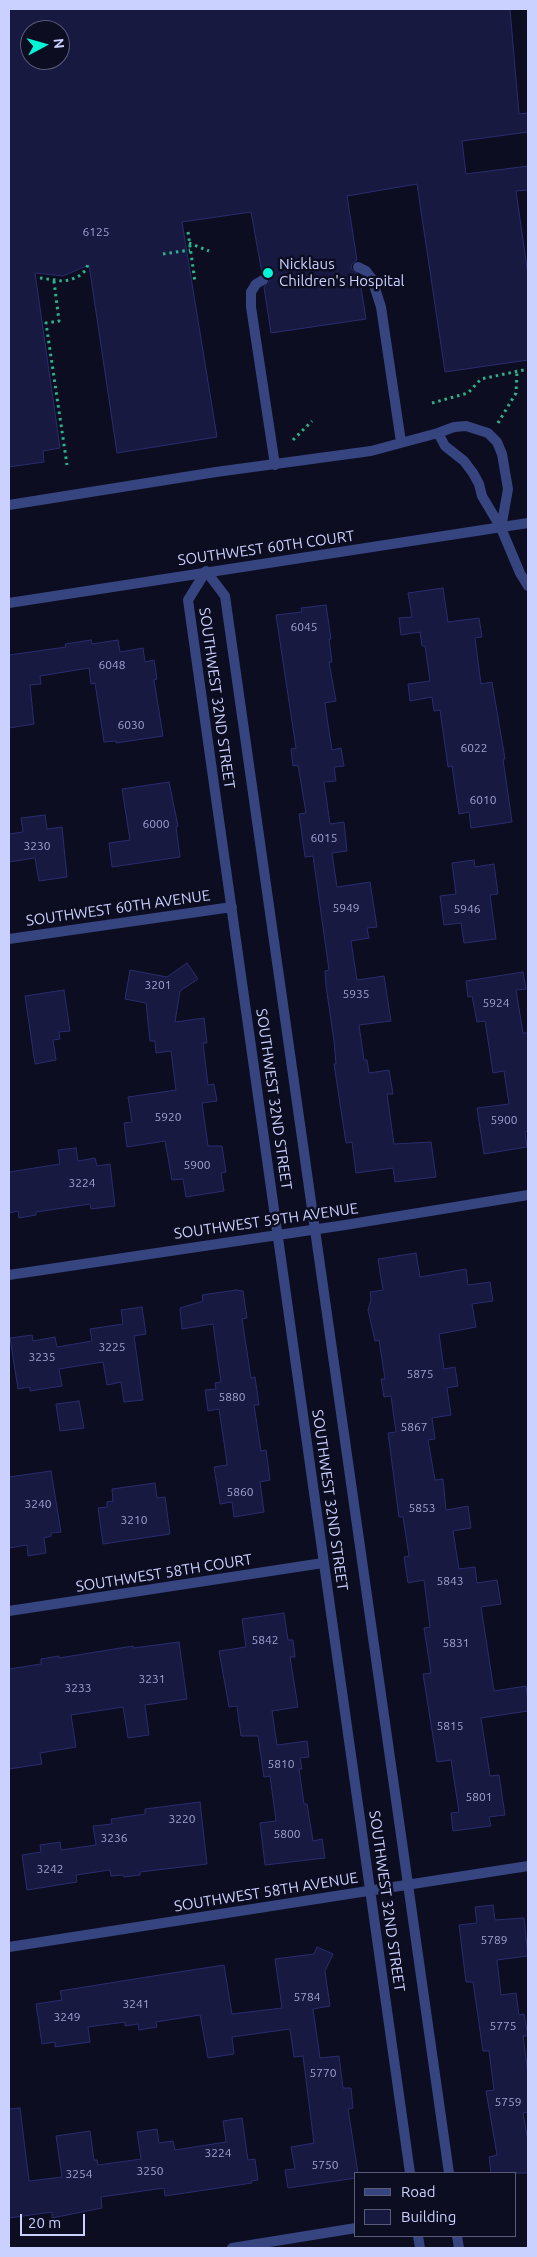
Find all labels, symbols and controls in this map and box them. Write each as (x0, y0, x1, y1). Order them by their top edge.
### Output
north arrow (20, 20, 70, 70)
text: N (50, 37, 67, 50)
house number: 6125 (82, 225, 110, 239)
place label: Nicklaus Children's Hospital (279, 255, 405, 290)
marker: Nicklaus Children's Hospital (261, 266, 275, 280)
street label: SOUTHWEST 60TH COURT (177, 527, 355, 569)
street label: SOUTHWEST 32ND STREET (195, 606, 239, 790)
house number: 6045 (290, 620, 318, 634)
house number: 6048 (98, 658, 126, 672)
house number: 6030 (117, 718, 145, 732)
house number: 6022 (460, 741, 488, 755)
house number: 6010 (469, 793, 497, 807)
house number: 6000 (142, 817, 170, 831)
house number: 6015 (310, 831, 338, 845)
house number: 3230 (23, 839, 51, 853)
street label: SOUTHWEST 60TH AVENUE (25, 886, 211, 930)
house number: 5949 (332, 901, 360, 915)
house number: 5946 (453, 902, 481, 916)
house number: 3201 (144, 978, 172, 992)
house number: 5935 (342, 987, 370, 1001)
house number: 5924 (482, 996, 510, 1010)
street label: SOUTHWEST 32ND STREET (252, 1007, 296, 1191)
house number: 5920 (154, 1110, 182, 1124)
house number: 5900 (490, 1113, 518, 1127)
house number: 5900 (183, 1158, 211, 1172)
house number: 3224 (68, 1176, 96, 1190)
street label: SOUTHWEST 59TH AVENUE (173, 1199, 359, 1243)
house number: 3225 (98, 1340, 126, 1354)
house number: 3235 (28, 1350, 56, 1364)
house number: 5875 (406, 1367, 434, 1381)
house number: 5880 (218, 1390, 246, 1404)
street label: SOUTHWEST 32ND STREET (308, 1408, 352, 1592)
house number: 5867 (400, 1420, 428, 1434)
house number: 5860 (226, 1485, 254, 1499)
house number: 3240 (24, 1497, 52, 1511)
house number: 5853 (408, 1501, 436, 1515)
house number: 3210 (120, 1513, 148, 1527)
street label: SOUTHWEST 58TH COURT (75, 1550, 253, 1596)
house number: 5843 (436, 1574, 464, 1588)
house number: 5842 (251, 1633, 279, 1647)
house number: 5831 (442, 1636, 470, 1650)
house number: 3231 (138, 1672, 166, 1686)
house number: 3233 (64, 1681, 92, 1695)
house number: 5815 (436, 1719, 464, 1733)
house number: 5810 (267, 1757, 295, 1771)
house number: 5801 (465, 1790, 493, 1804)
street label: SOUTHWEST 32ND STREET (365, 1809, 409, 1993)
house number: 3220 (168, 1812, 196, 1826)
house number: 5800 (273, 1827, 301, 1841)
house number: 3236 (100, 1831, 128, 1845)
house number: 3242 (36, 1862, 64, 1876)
street label: SOUTHWEST 58TH AVENUE (173, 1869, 359, 1915)
house number: 5789 (480, 1933, 508, 1947)
house number: 5784 (293, 1990, 321, 2004)
house number: 3241 (122, 1997, 150, 2011)
house number: 3249 (53, 2010, 81, 2024)
house number: 5775 (489, 2019, 517, 2033)
house number: 5770 (309, 2066, 337, 2080)
house number: 5759 (494, 2095, 522, 2109)
house number: 3224 (204, 2146, 232, 2160)
house number: 5750 (311, 2158, 339, 2172)
house number: 3250 (136, 2164, 164, 2178)
house number: 3254 (65, 2167, 93, 2181)
legend (354, 2172, 517, 2237)
text: Road (401, 2183, 436, 2200)
scale bar (22, 2204, 88, 2236)
text: Building (401, 2208, 456, 2225)
text: 20 m (28, 2214, 61, 2231)

